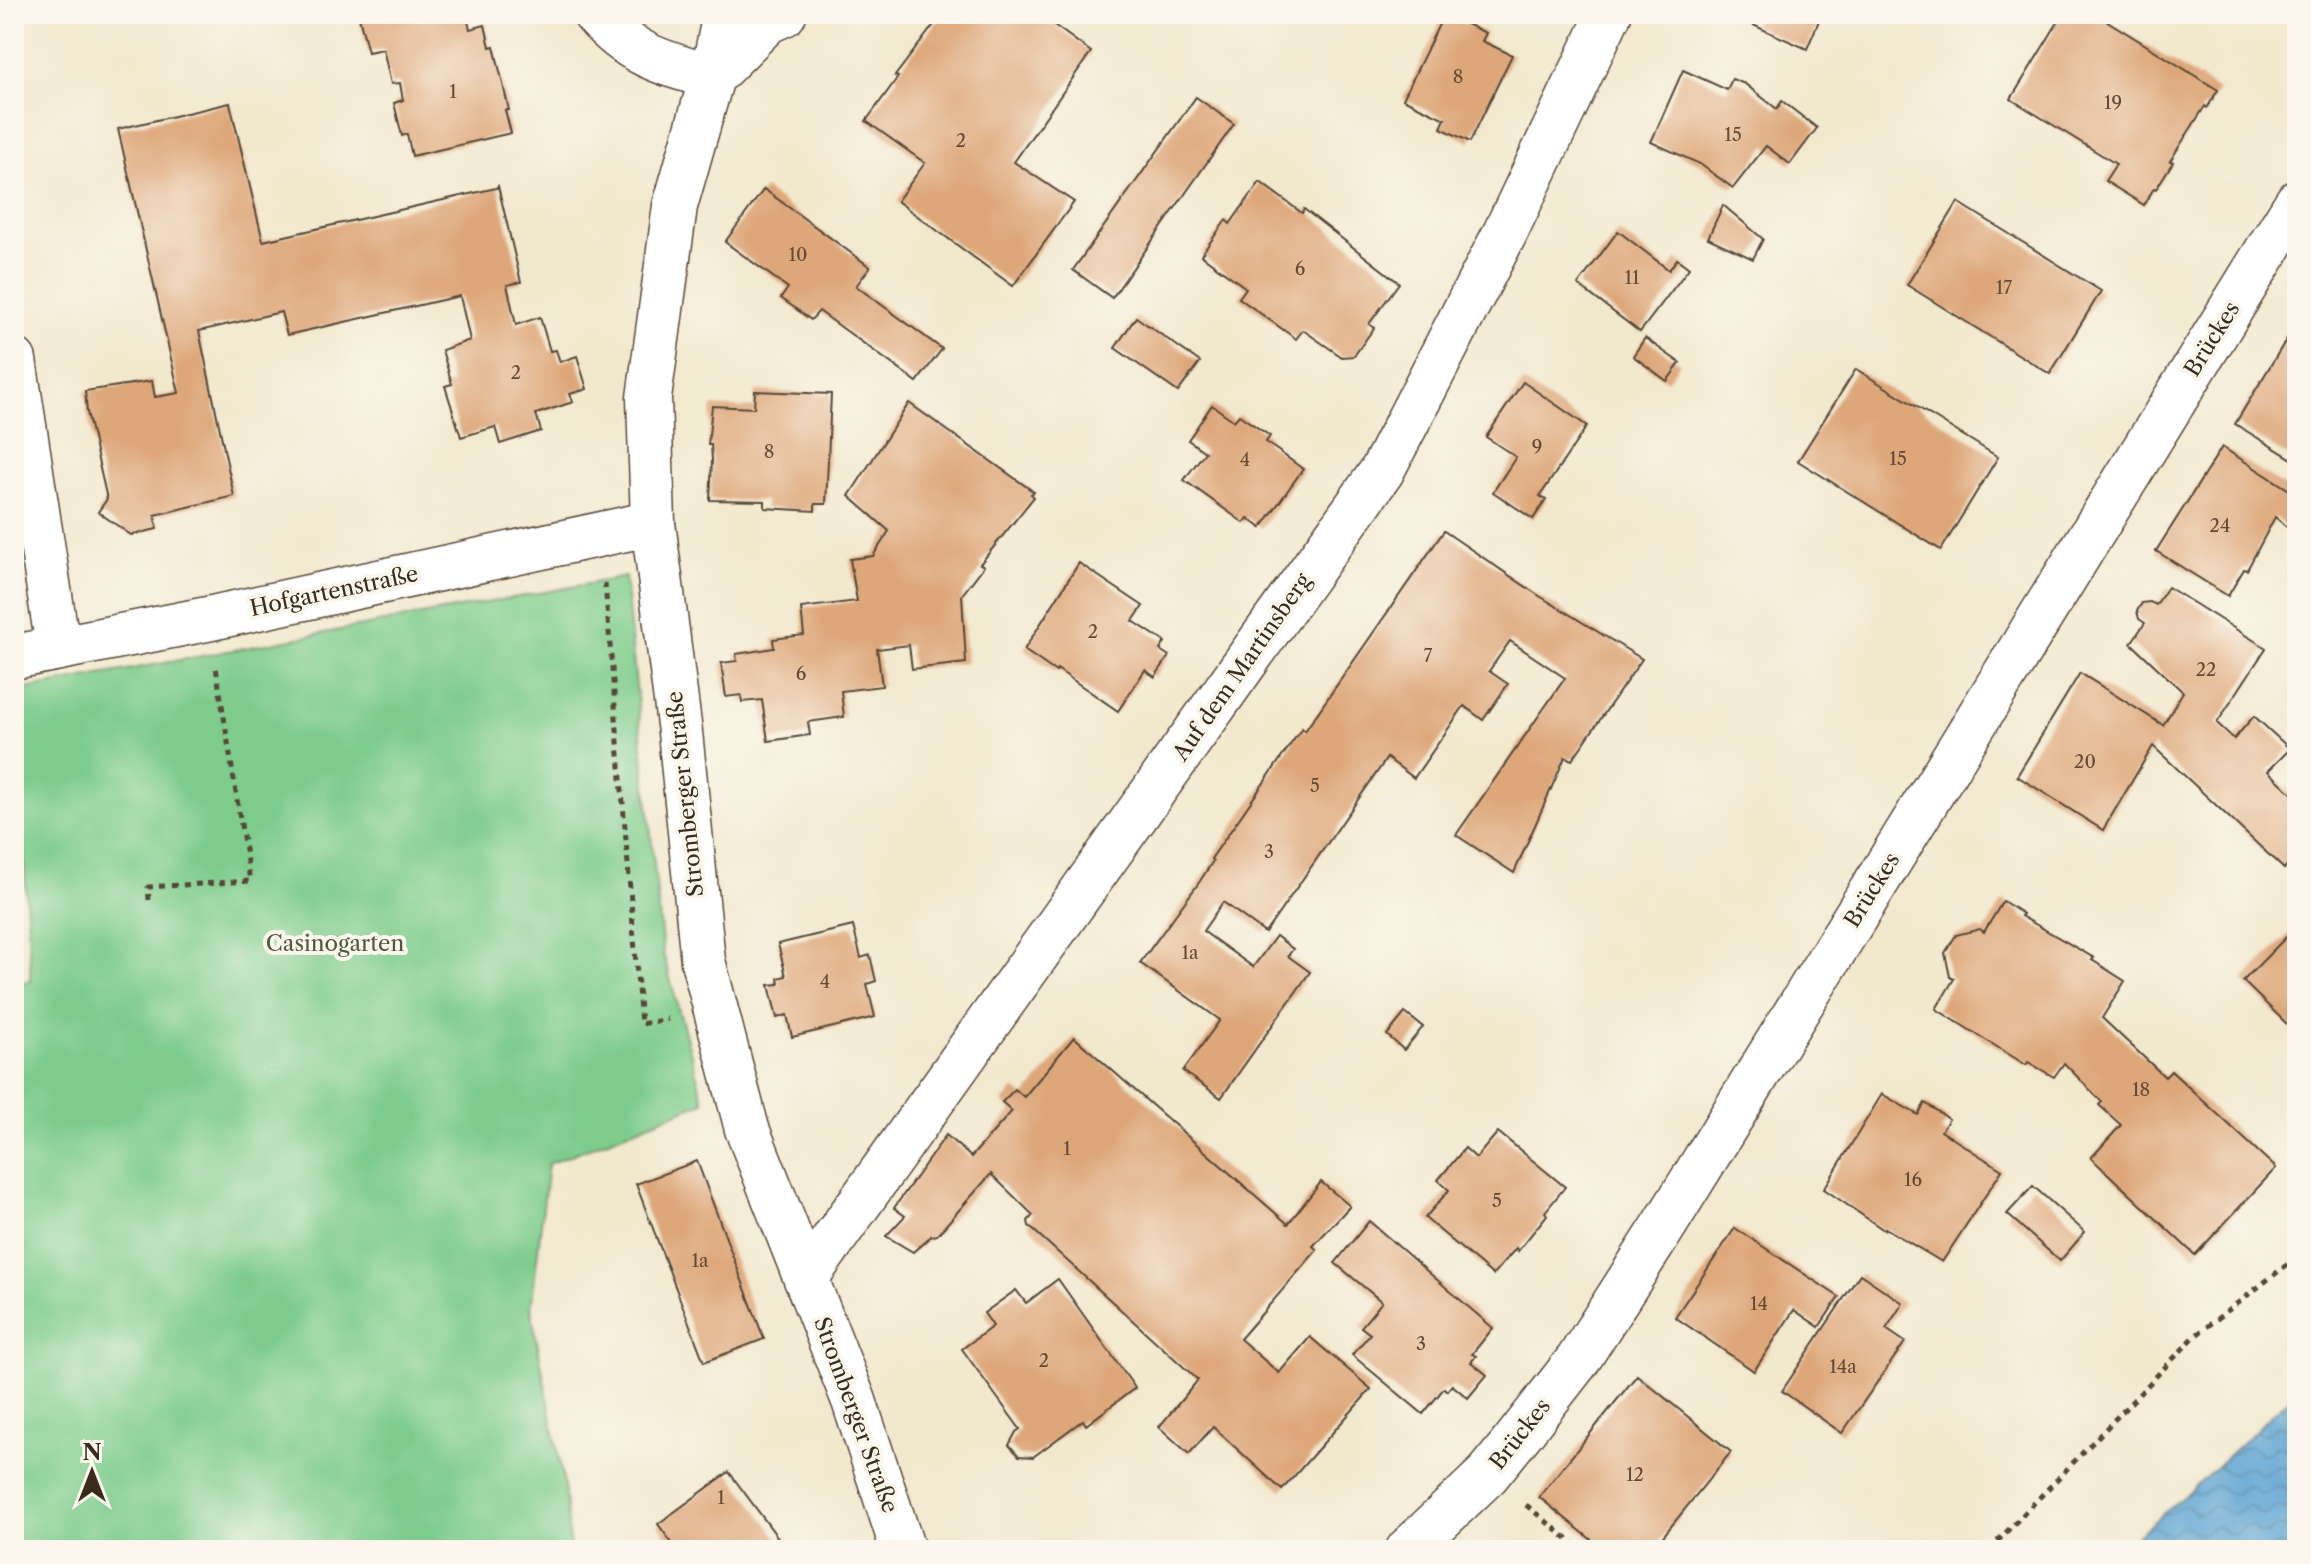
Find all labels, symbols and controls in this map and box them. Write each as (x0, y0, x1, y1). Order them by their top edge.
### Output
house number: 8 (1453, 66, 1463, 88)
house number: 1 (449, 81, 457, 103)
house number: 19 (2104, 92, 2122, 114)
house number: 15 (1724, 124, 1742, 146)
house number: 2 (956, 130, 966, 152)
house number: 10 (789, 244, 807, 266)
house number: 6 (1295, 258, 1305, 280)
house number: 11 (1624, 267, 1640, 289)
house number: 17 (1996, 277, 2012, 299)
street label: Brückes (2179, 297, 2245, 381)
house number: 2 (511, 362, 521, 384)
house number: 9 (1532, 436, 1542, 458)
house number: 8 (764, 441, 774, 463)
house number: 15 (1889, 448, 1907, 470)
house number: 4 (1240, 449, 1250, 471)
house number: 24 (2210, 515, 2230, 537)
street label: Hofgartenstraße (247, 560, 421, 622)
street label: Auf dem Martinsberg (1167, 568, 1317, 767)
house number: 2 (1088, 621, 1098, 643)
house number: 7 (1424, 645, 1433, 667)
house number: 22 (2196, 659, 2216, 681)
house number: 6 (796, 663, 806, 685)
street label: Stromberger Straße (661, 690, 709, 898)
house number: 20 (2074, 751, 2096, 773)
house number: 5 (1310, 775, 1320, 797)
house number: 3 (1264, 841, 1274, 863)
street label: Brückes (1839, 848, 1905, 932)
park label: Casinogarten (266, 930, 404, 957)
house number: 1a (1181, 942, 1199, 964)
house number: 4 (820, 971, 830, 993)
house number: 18 (2132, 1079, 2150, 1101)
house number: 1 (1063, 1138, 1071, 1160)
house number: 16 (1904, 1169, 1922, 1191)
house number: 5 (1492, 1190, 1502, 1212)
house number: 1a (691, 1250, 709, 1272)
house number: 14 (1750, 1293, 1768, 1315)
street label: Stromberger Straße (808, 1313, 904, 1517)
house number: 3 (1416, 1333, 1426, 1355)
house number: 2 (1039, 1350, 1049, 1372)
house number: 14a (1829, 1356, 1857, 1378)
street label: Brückes (1484, 1393, 1556, 1475)
north arrow (52, 1432, 132, 1512)
text: N (82, 1439, 102, 1466)
house number: 12 (1626, 1464, 1644, 1486)
house number: 1 (717, 1487, 725, 1509)

